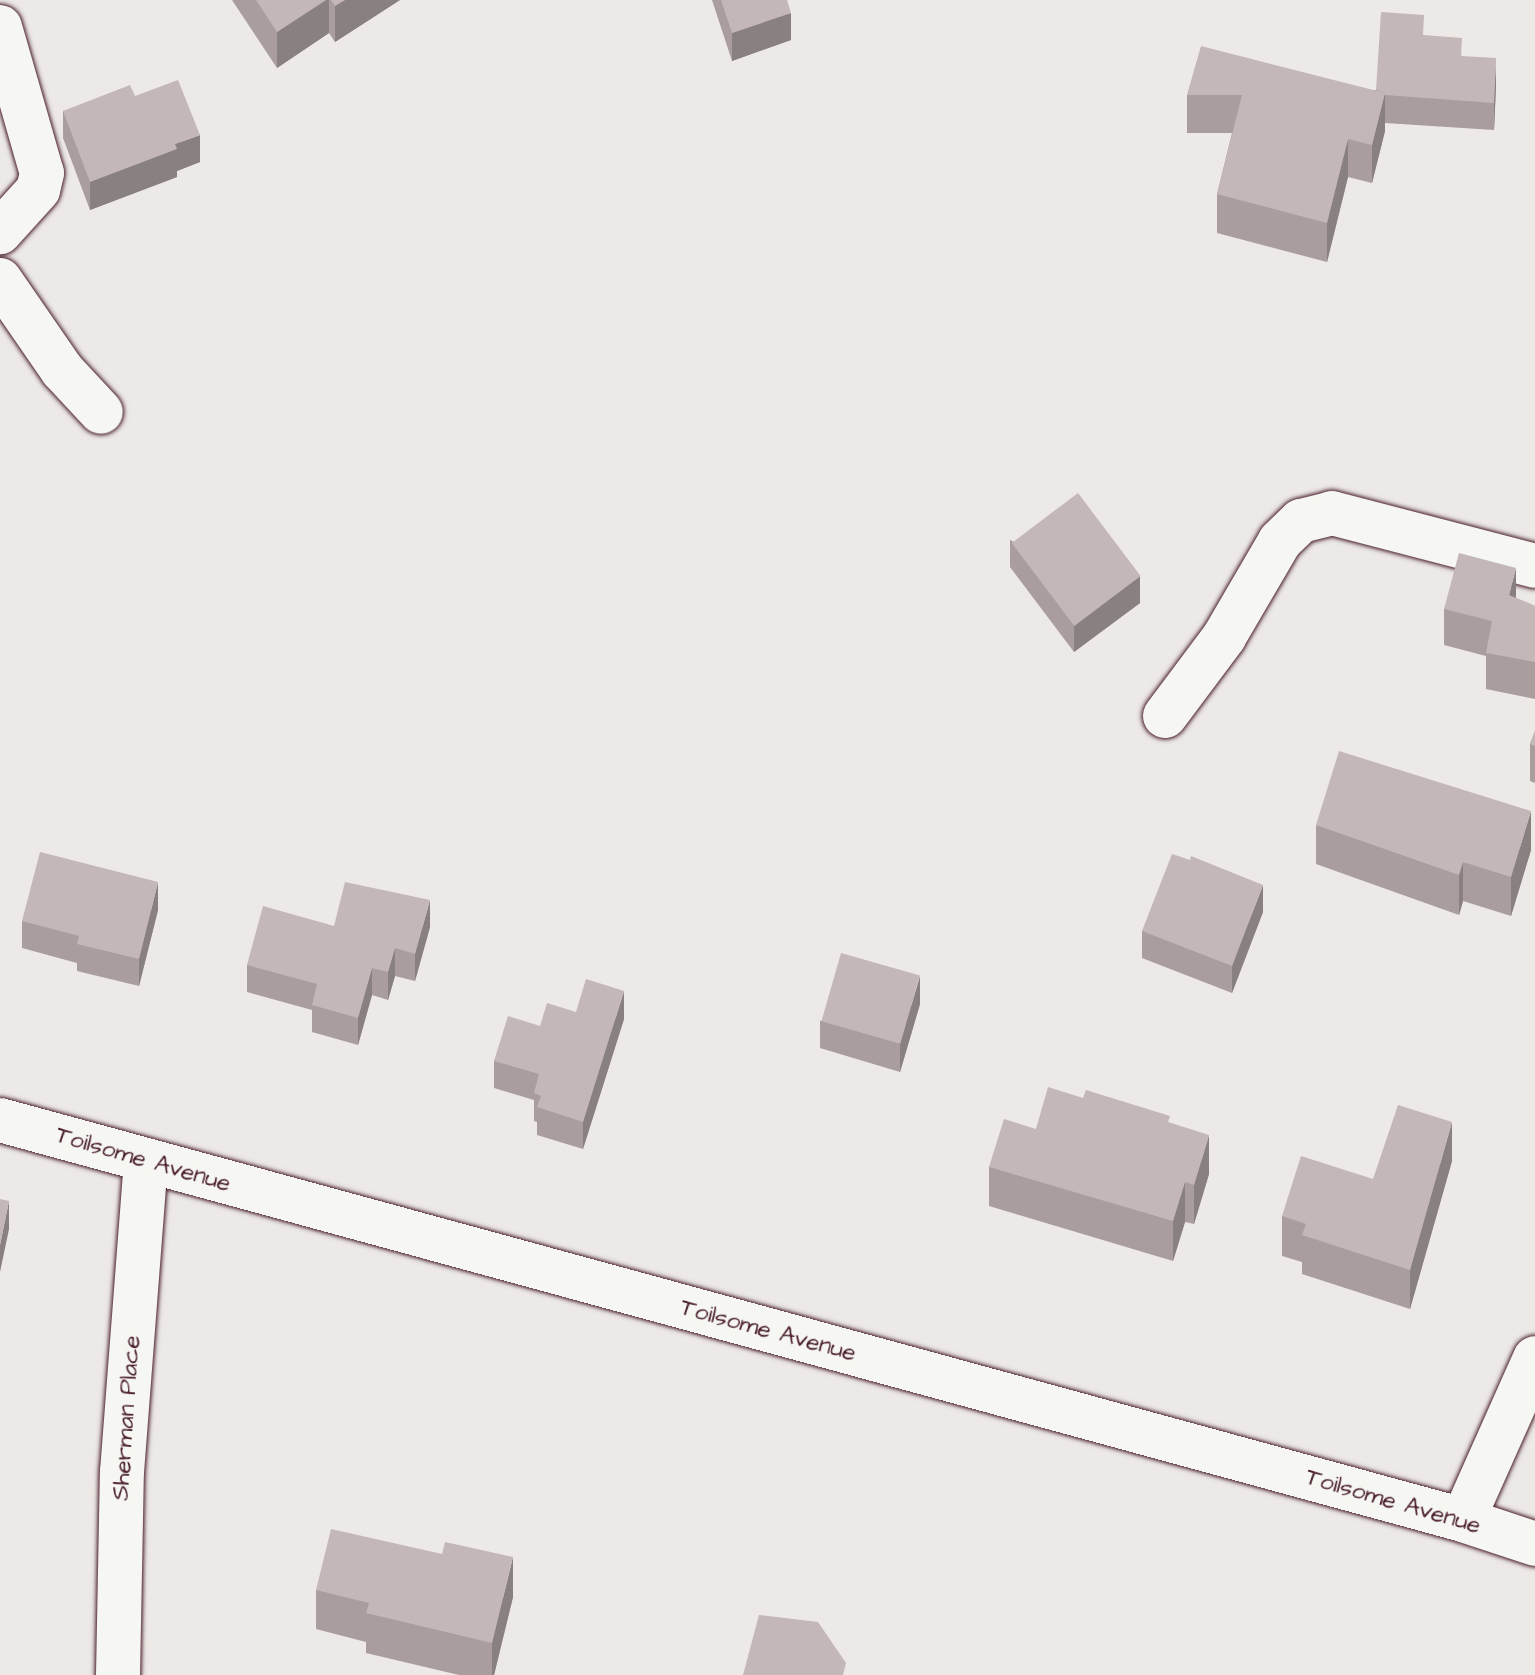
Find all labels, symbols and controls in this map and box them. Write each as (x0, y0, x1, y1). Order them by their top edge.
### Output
street label: Toilsome Avenue (52, 1121, 234, 1199)
street label: Toilsome Avenue (677, 1294, 859, 1368)
street label: Sherman Place (107, 1334, 147, 1502)
street label: Toilsome Avenue (1302, 1463, 1484, 1541)

